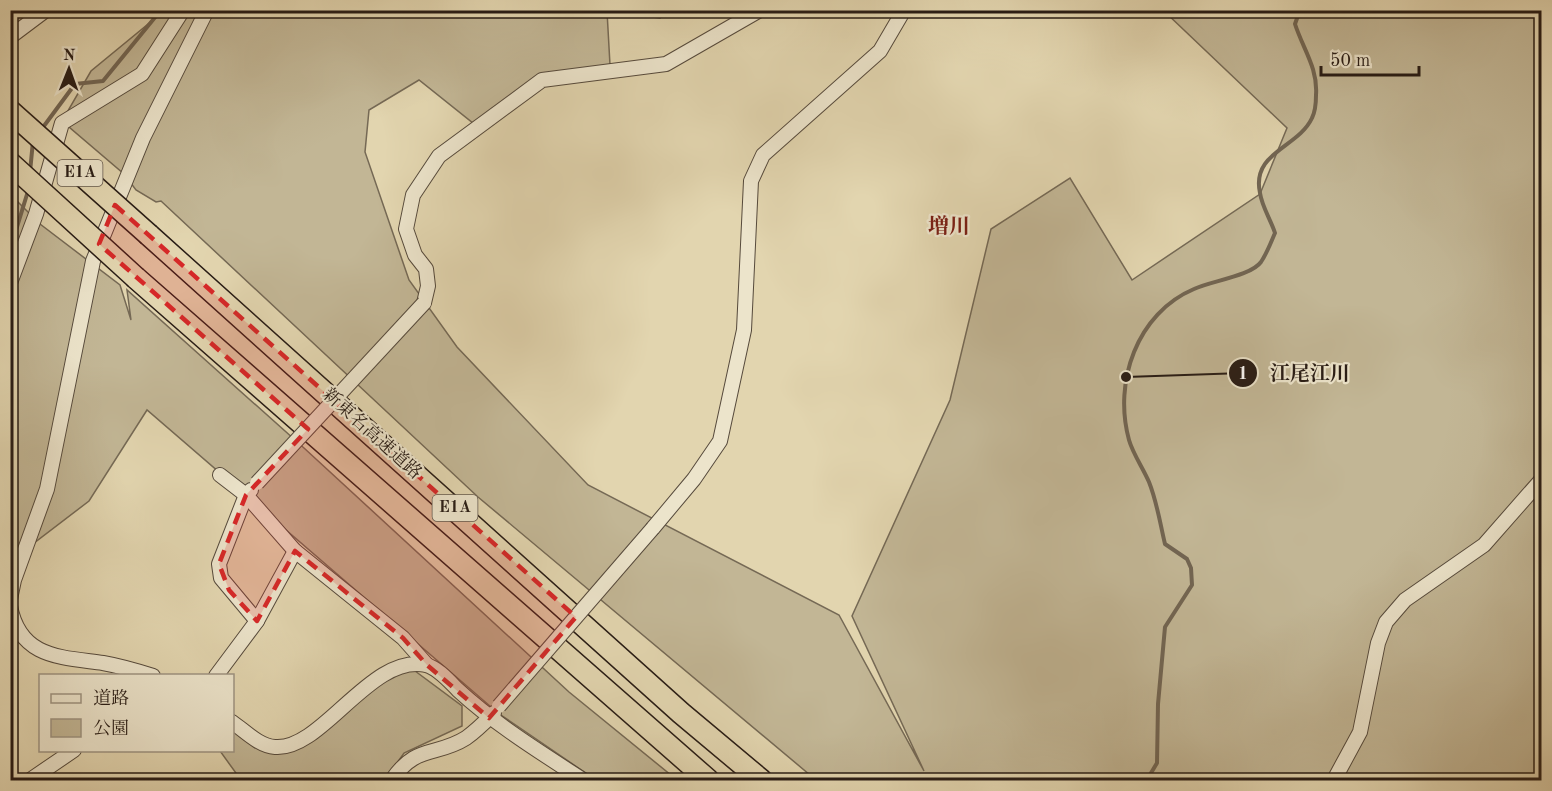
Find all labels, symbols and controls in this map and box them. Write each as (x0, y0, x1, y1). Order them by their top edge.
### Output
north arrow (39, 39, 99, 99)
scale bar (1321, 39, 1418, 77)
text: N (63, 48, 76, 64)
text: 50 m (1330, 52, 1370, 70)
road number: E1A (58, 160, 103, 186)
district label: 増川 (928, 215, 970, 238)
callout: 江尾江川 (1228, 354, 1362, 392)
text: 江尾江川 (1270, 362, 1350, 385)
text: 1 (1238, 365, 1248, 383)
street label: 新東名高速道路 (319, 384, 426, 483)
road number: E1A (432, 495, 478, 521)
legend (39, 674, 234, 752)
text: 道路 (93, 688, 129, 708)
text: 公園 (93, 719, 129, 738)

